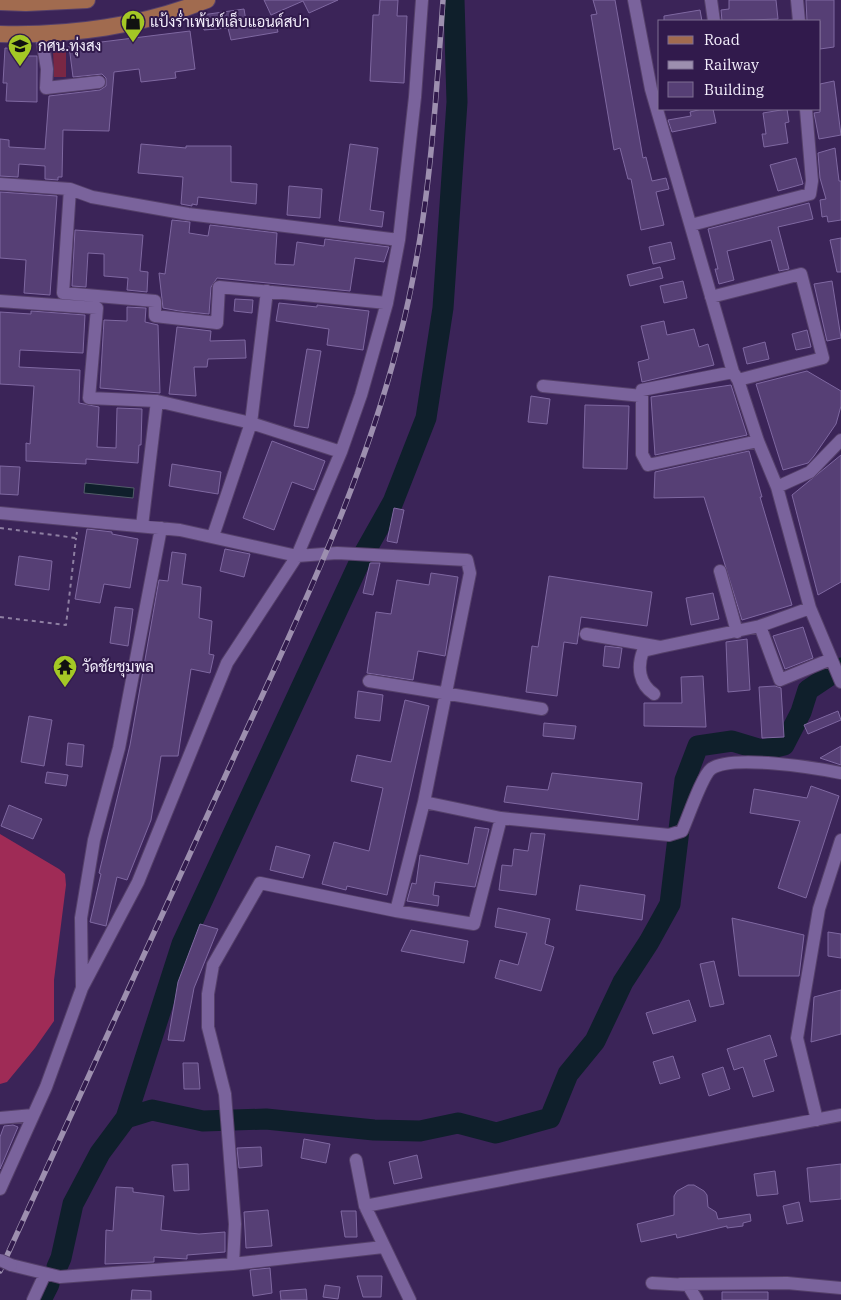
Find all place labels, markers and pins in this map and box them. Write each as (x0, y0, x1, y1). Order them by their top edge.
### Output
shop icon: แป้งร่ำเพ้นท์เล็บแอนด์สปา (120, 9, 146, 43)
place label: แป้งร่ำเพ้นท์เล็บแอนด์สปา (150, 10, 309, 31)
school or university icon: กศน.ทุ่งสง (7, 33, 33, 67)
place label: กศน.ทุ่งสง (38, 36, 101, 57)
temple icon: วัดชัยชุมพล (52, 654, 78, 688)
place label: วัดชัยชุมพล (82, 657, 154, 678)

